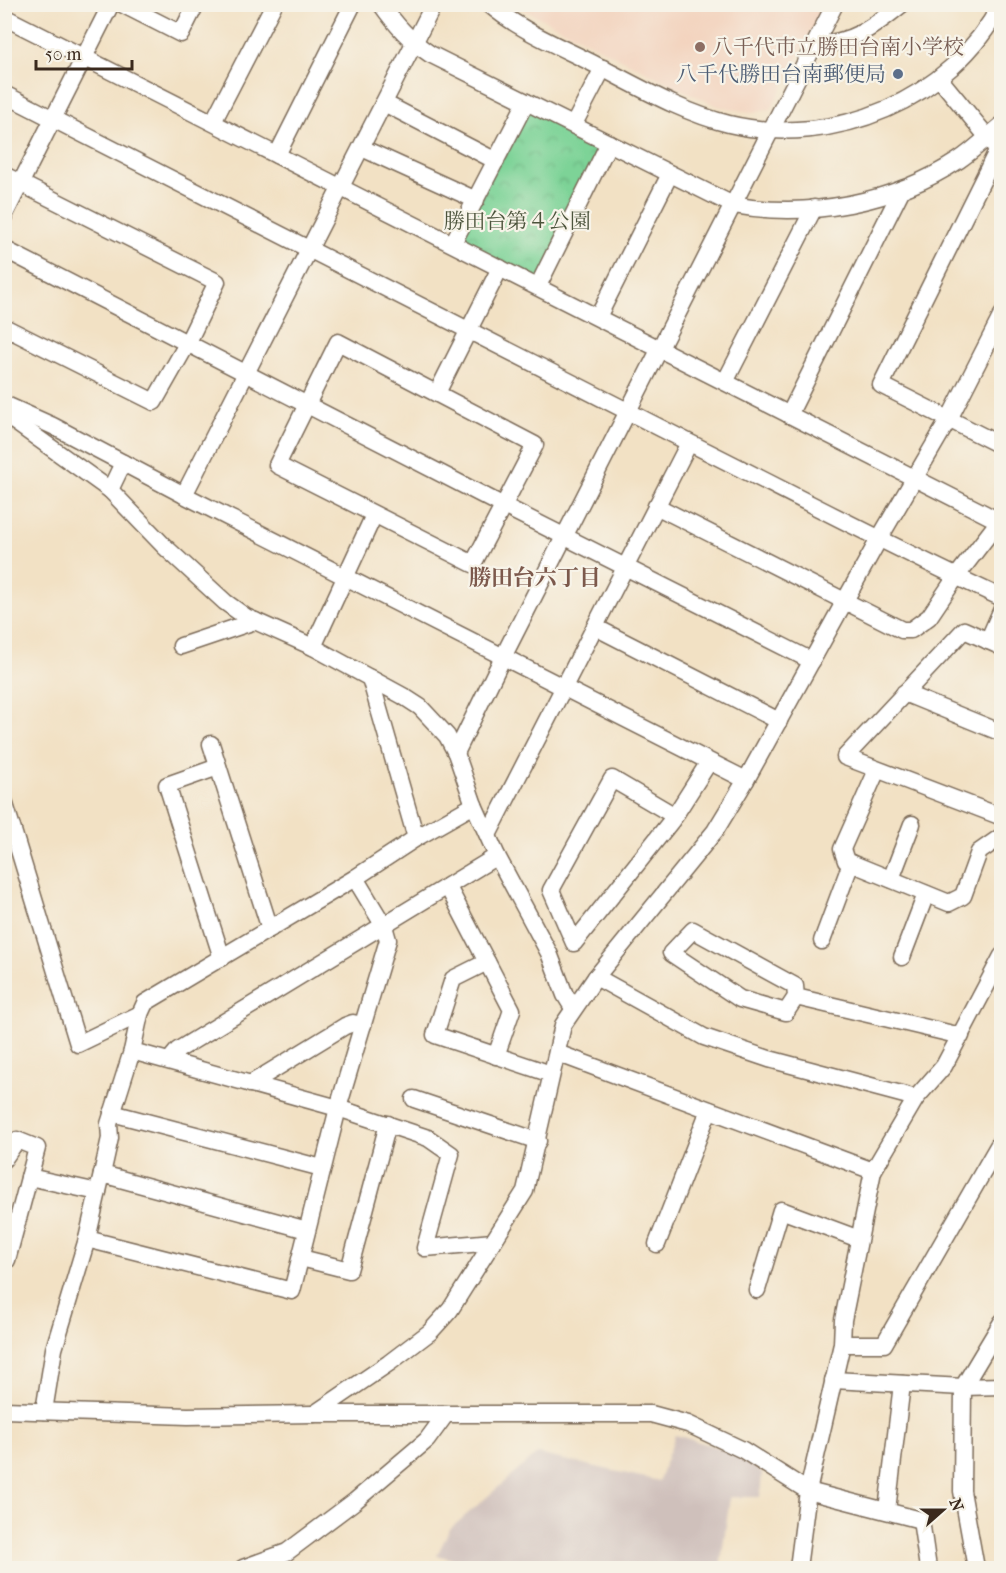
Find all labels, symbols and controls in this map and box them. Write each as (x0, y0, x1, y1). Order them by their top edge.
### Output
scale bar (36, 33, 132, 71)
place label: 八千代市立勝田台南小学校 (712, 35, 964, 59)
marker: 八千代市立勝田台南小学校 (693, 40, 707, 54)
text: 50 m (45, 44, 82, 65)
place label: 八千代勝田台南郵便局 (676, 62, 886, 86)
marker: 八千代勝田台南郵便局 (891, 67, 905, 81)
park label: 勝田台第４公園 (444, 209, 591, 233)
district label: 勝田台六丁目 (469, 565, 601, 591)
north arrow (913, 1480, 973, 1540)
text: N (945, 1496, 968, 1515)

